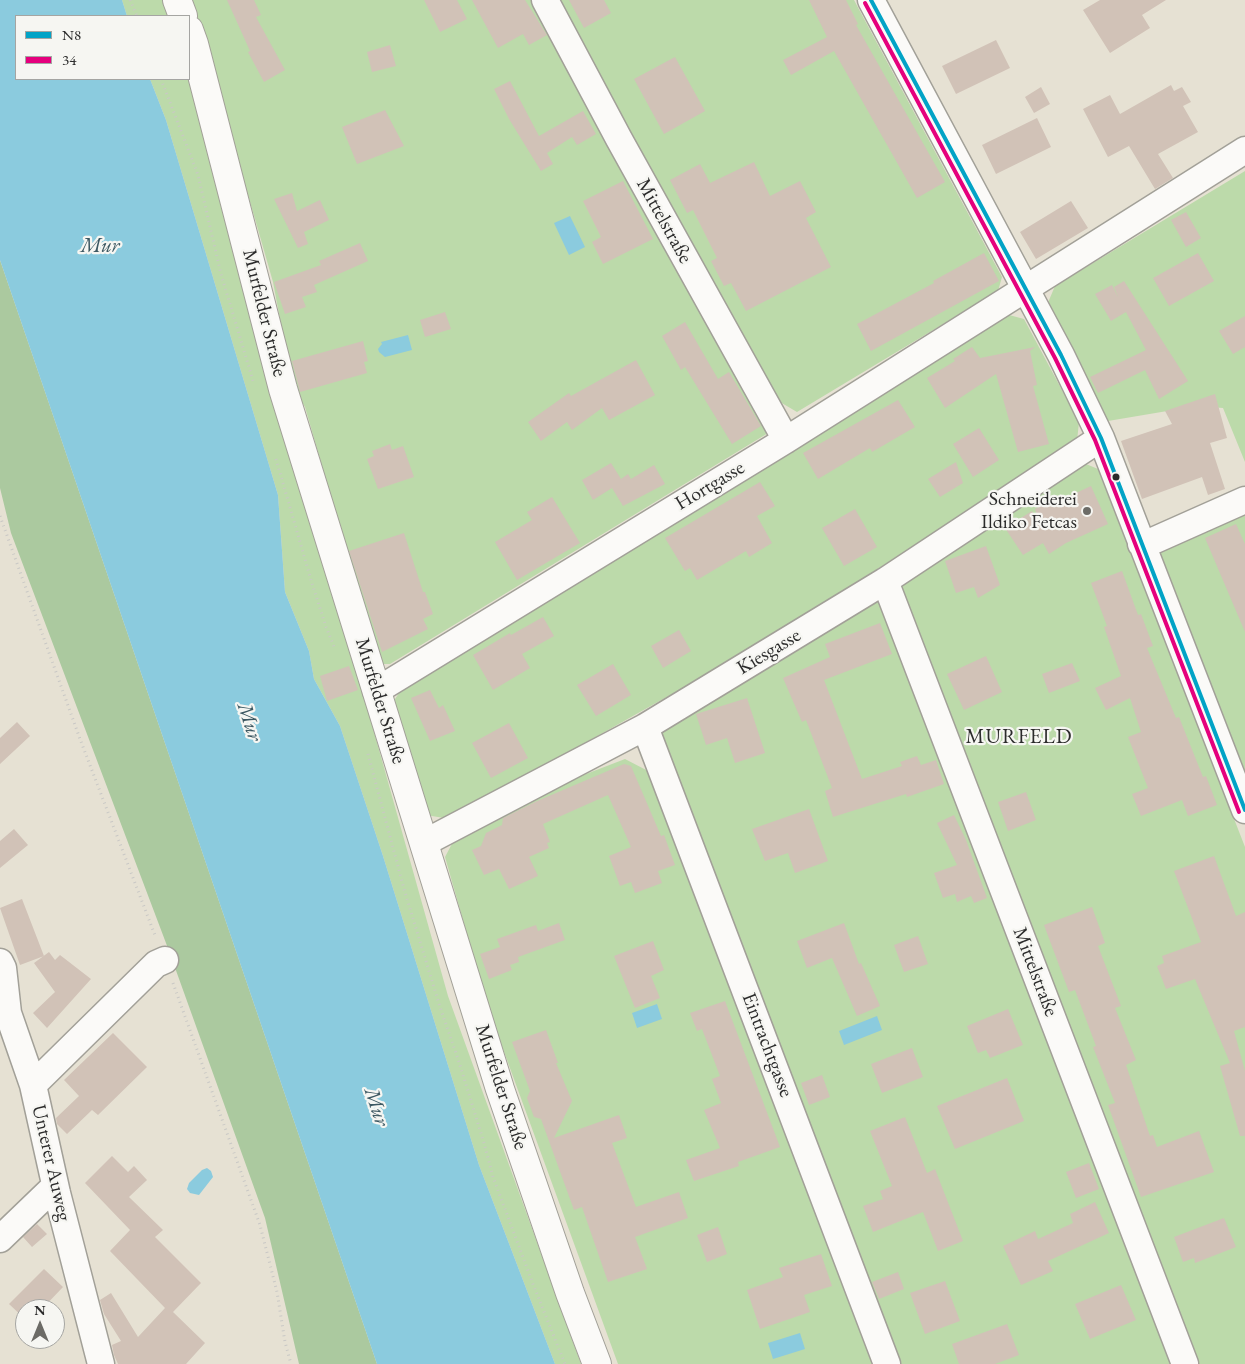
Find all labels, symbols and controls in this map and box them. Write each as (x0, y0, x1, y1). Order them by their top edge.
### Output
legend (15, 15, 190, 80)
text: N8 (62, 25, 81, 44)
text: 34 (62, 50, 76, 69)
street label: Mittelstraße (631, 174, 697, 268)
water label: Mur (80, 233, 120, 259)
street label: Murfelder Straße (237, 247, 291, 379)
street label: Hortgasse (671, 456, 749, 516)
unlabelled marker (1111, 472, 1121, 482)
place label: Schneiderei Ildiko Fetcas (981, 488, 1077, 535)
marker: Schneiderei Ildiko Fetcas (1081, 505, 1093, 517)
street label: Kiesgasse (733, 624, 805, 680)
street label: Murfelder Straße (349, 635, 411, 767)
water label: Mur (231, 699, 267, 745)
district label: MURFELD (965, 724, 1073, 750)
street label: Mittelstraße (1007, 924, 1063, 1020)
street label: Eintrachtgasse (736, 989, 798, 1101)
street label: Murfelder Straße (469, 1021, 533, 1153)
water label: Mur (358, 1084, 394, 1130)
street label: Unterer Auweg (26, 1103, 76, 1223)
north arrow (15, 1299, 65, 1349)
text: N (34, 1301, 46, 1319)

